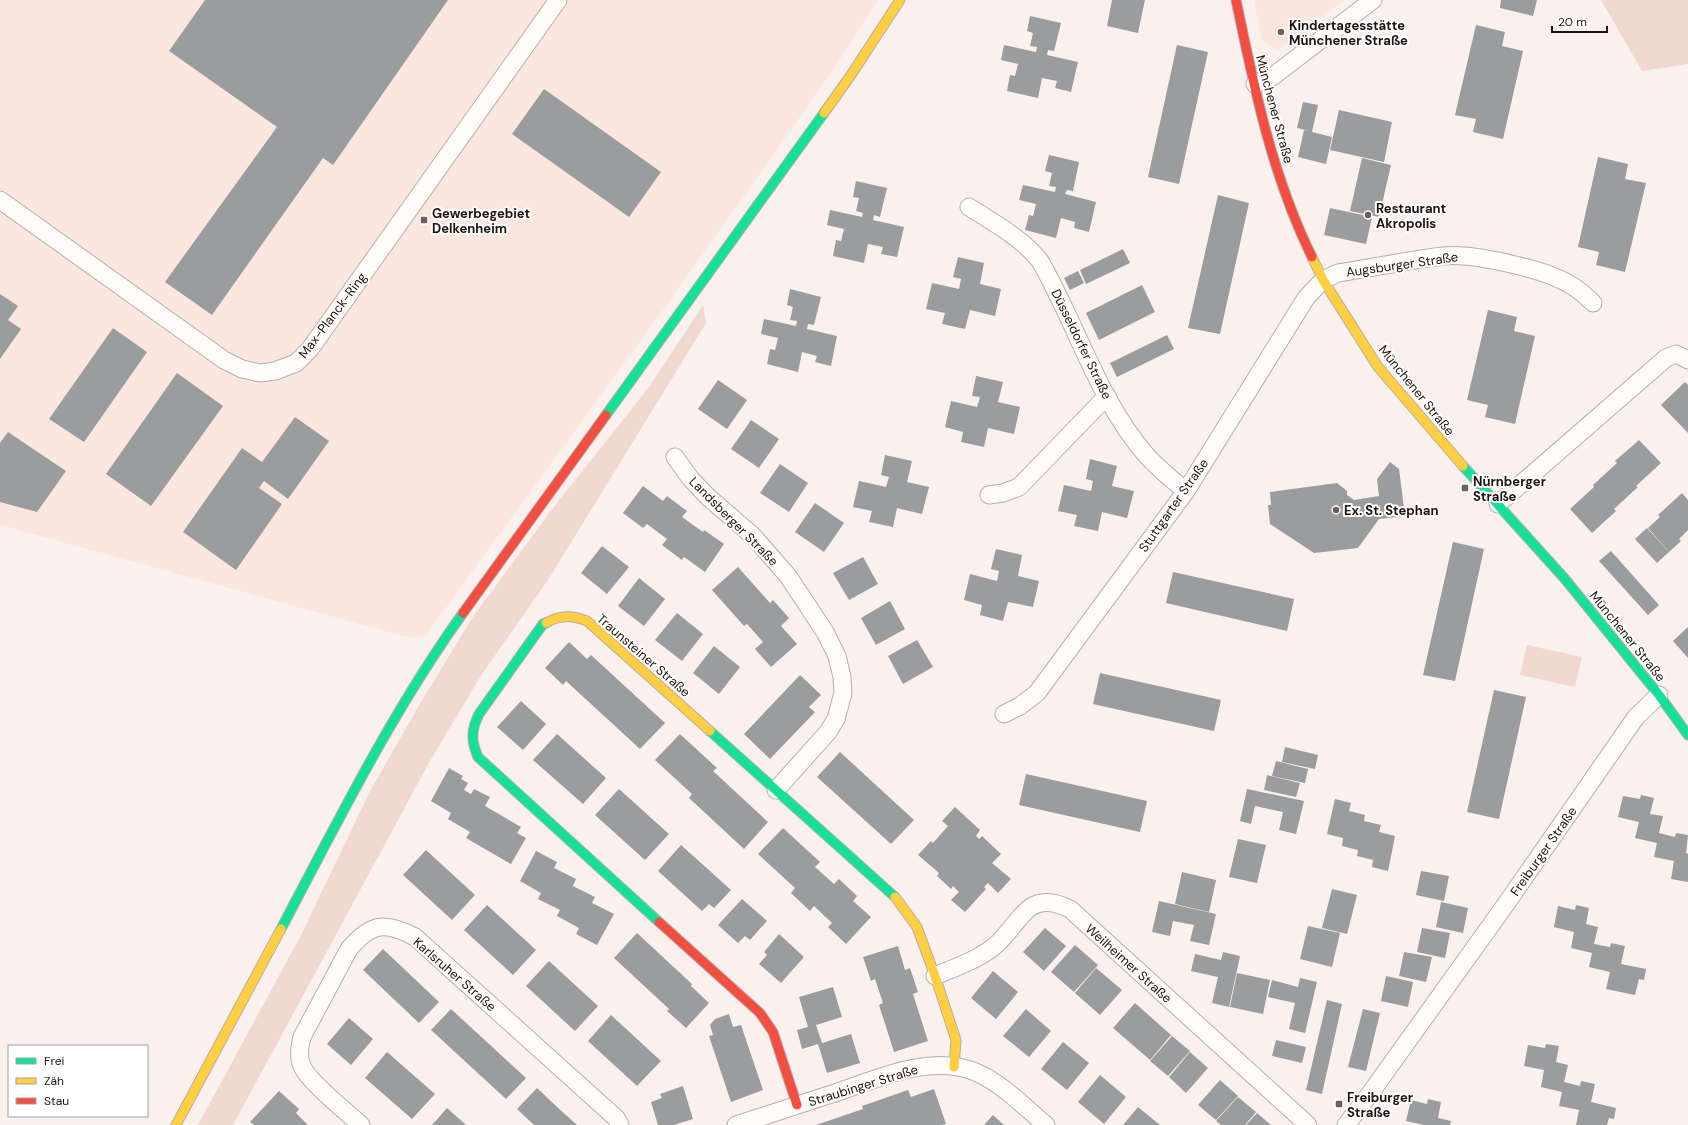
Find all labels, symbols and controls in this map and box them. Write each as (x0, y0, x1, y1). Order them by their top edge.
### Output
scale bar (1552, 8, 1607, 34)
text: 20 m (1558, 14, 1587, 30)
place label: Kindertagesstätte Münchener Straße (1289, 17, 1408, 49)
marker: Kindertagesstätte Münchener Straße (1276, 27, 1286, 37)
street label: Münchener Straße (1252, 53, 1297, 165)
place label: Restaurant Akropolis (1376, 200, 1446, 232)
place label: Gewerbegebiet Delkenheim (432, 205, 530, 237)
marker: Restaurant Akropolis (1363, 210, 1373, 220)
marker: Gewerbegebiet Delkenheim (419, 215, 429, 225)
street label: Augsburger Straße (1345, 248, 1459, 281)
street label: Max-Planck-Ring (295, 269, 370, 362)
street label: Düsseldorfer Straße (1047, 286, 1116, 402)
street label: Münchener Straße (1375, 342, 1458, 439)
street label: Stuttgarter Straße (1135, 455, 1212, 555)
street label: Landsberger Straße (685, 473, 782, 570)
place label: Nürnberger Straße (1473, 473, 1547, 505)
marker: Nürnberger Straße (1460, 483, 1470, 493)
place label: Ex. St. Stephan (1344, 502, 1438, 519)
marker: Ex. St. Stephan (1331, 505, 1341, 515)
street label: Münchener Straße (1586, 588, 1669, 685)
street label: Traunsteiner Straße (593, 610, 694, 701)
street label: Freiburger Straße (1506, 803, 1581, 899)
street label: Weilheimer Straße (1082, 920, 1176, 1007)
street label: Karlsruher Straße (410, 934, 500, 1015)
legend (8, 1045, 148, 1117)
text: Frei (44, 1053, 64, 1069)
street label: Straubinger Straße (806, 1061, 920, 1110)
text: Zäh (44, 1073, 64, 1089)
place label: Freiburger Straße (1347, 1089, 1414, 1121)
text: Stau (44, 1093, 69, 1109)
marker: Freiburger Straße (1334, 1099, 1344, 1109)

